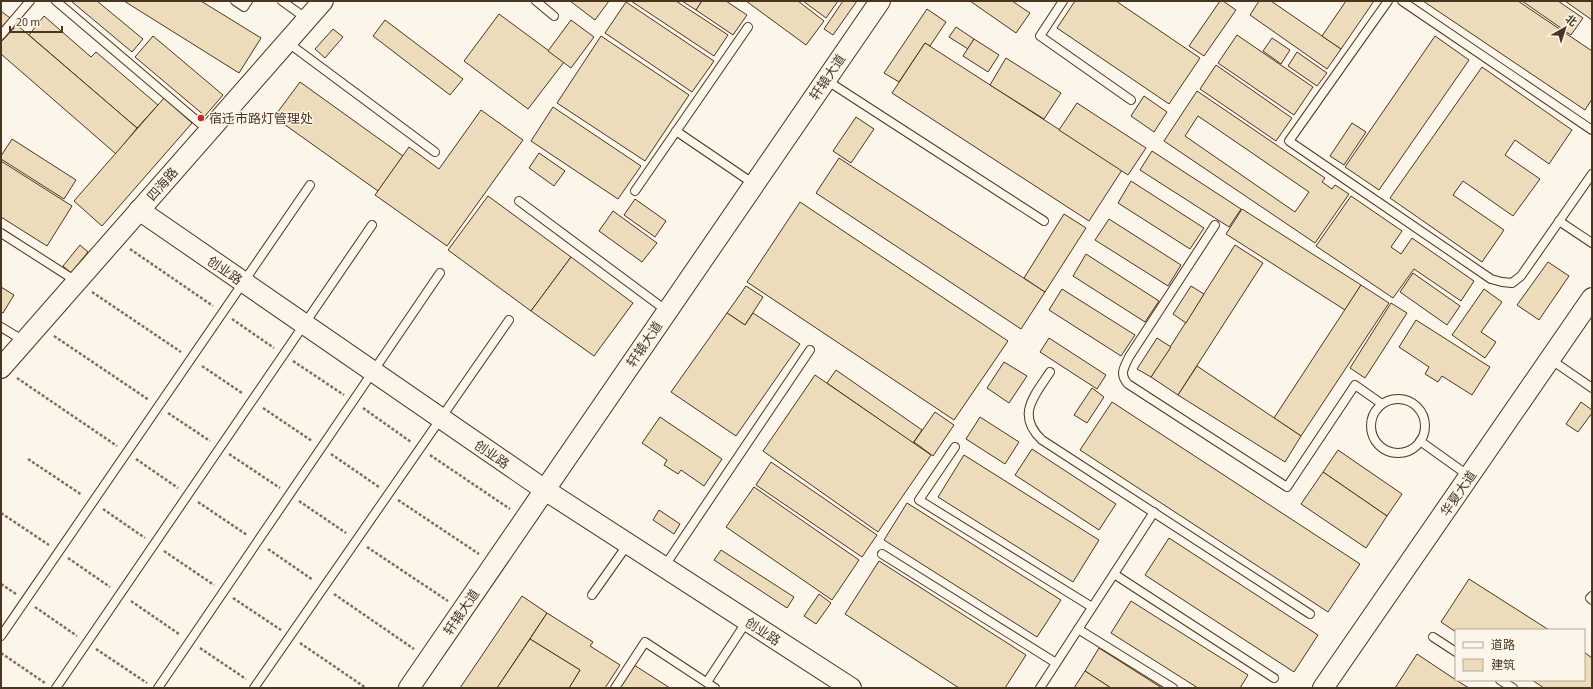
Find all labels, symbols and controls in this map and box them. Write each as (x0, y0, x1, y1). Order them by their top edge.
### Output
scale bar (10, 8, 62, 34)
north arrow (1545, 8, 1585, 48)
text: 北 (1562, 11, 1580, 30)
text: 20 m (16, 14, 40, 31)
street label: 轩辕大道 (806, 51, 850, 104)
place label: 宿迁市路灯管理处 (209, 110, 313, 128)
marker: 宿迁市路灯管理处 (196, 113, 206, 123)
street label: 四海路 (143, 164, 182, 205)
street label: 创业路 (203, 252, 246, 289)
street label: 轩辕大道 (623, 318, 667, 371)
street label: 创业路 (470, 436, 513, 473)
street label: 华夏大道 (1437, 467, 1481, 520)
street label: 轩辕大道 (440, 586, 484, 639)
street label: 创业路 (741, 614, 784, 650)
legend (1455, 629, 1585, 681)
text: 道路 (1491, 637, 1515, 654)
text: 建筑 (1491, 657, 1515, 674)

